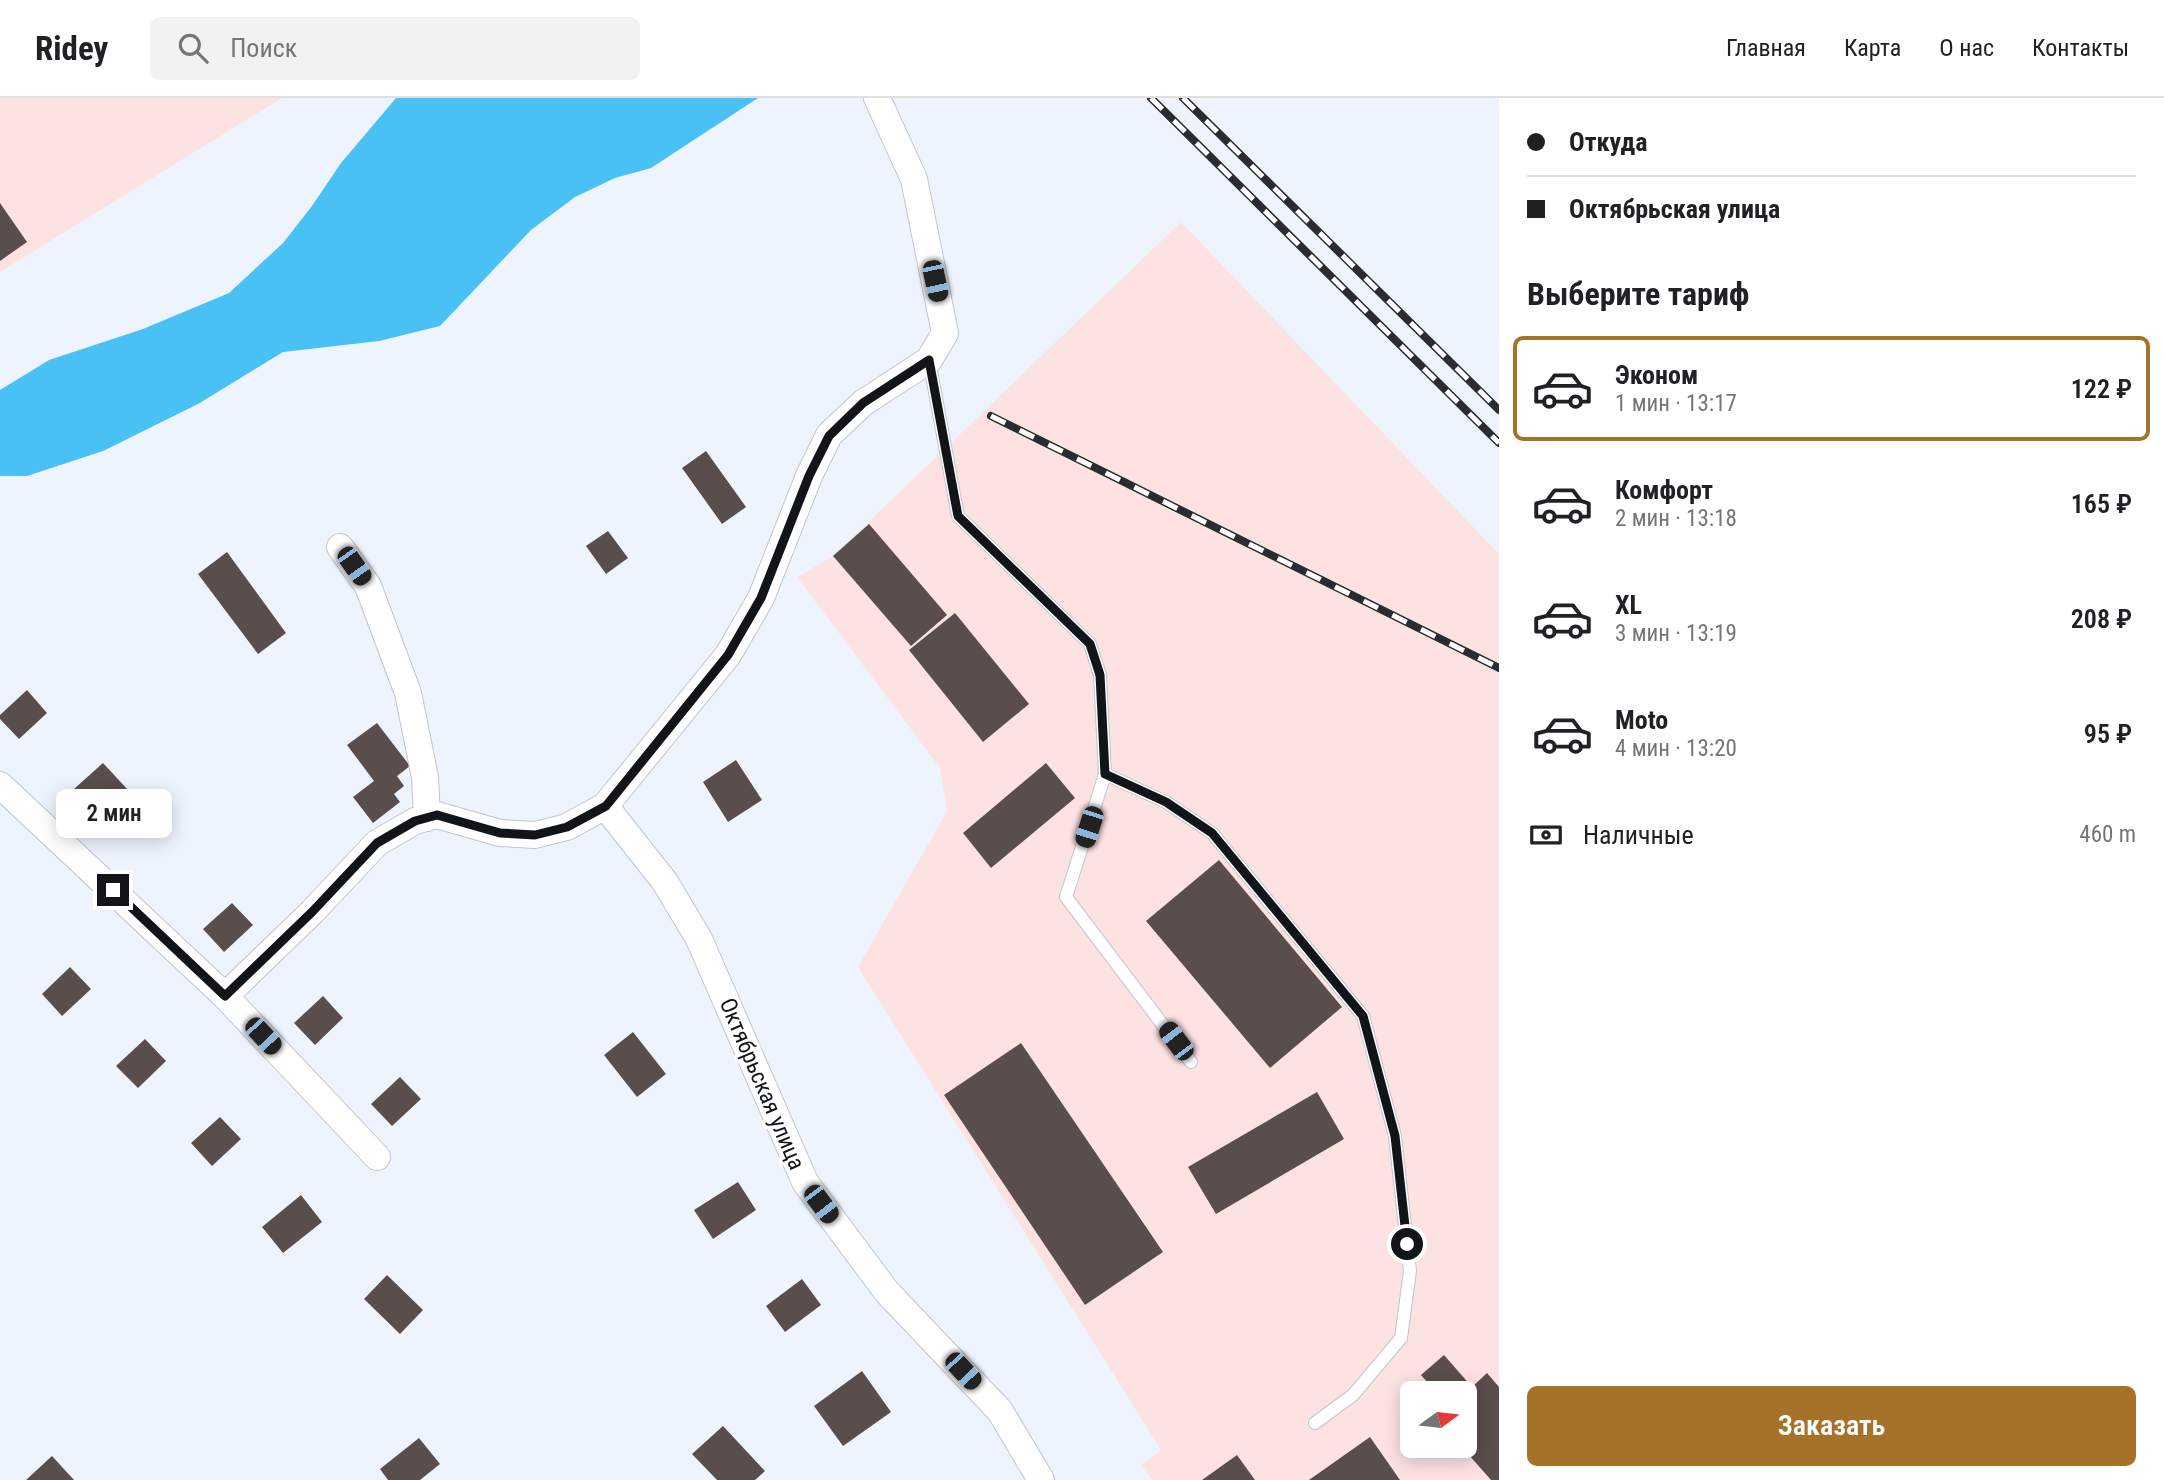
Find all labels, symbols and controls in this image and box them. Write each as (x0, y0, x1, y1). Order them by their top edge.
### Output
search box (150, 17, 640, 80)
text: Ridey (35, 29, 108, 68)
icon: search (174, 29, 212, 67)
text: Поиск (230, 33, 297, 63)
text: Главная (1726, 34, 1806, 62)
text: Карта (1844, 34, 1901, 62)
text: О нас (1939, 34, 1994, 62)
text: Контакты (2032, 34, 2129, 62)
text: Откуда (1569, 127, 1647, 157)
text: Октябрьская улица (1569, 194, 1780, 224)
car (921, 258, 950, 304)
text: Выберите тариф (1527, 275, 1749, 313)
icon: car (1531, 357, 1594, 420)
text: Эконом (1615, 360, 1698, 390)
text: 122 ₽ (2071, 374, 2132, 404)
text: 1 мин · 13:17 (1615, 390, 1737, 417)
icon: car (1531, 472, 1594, 535)
text: Комфорт (1615, 475, 1713, 505)
text: 165 ₽ (2071, 489, 2132, 519)
text: 2 мин · 13:18 (1615, 505, 1737, 532)
car (334, 543, 375, 589)
icon: car (1531, 587, 1594, 650)
text: XL (1615, 590, 1642, 620)
text: 208 ₽ (2071, 604, 2132, 634)
text: 3 мин · 13:19 (1615, 620, 1737, 647)
icon: car (1531, 702, 1594, 765)
text: Moto (1615, 705, 1668, 735)
text: 95 ₽ (2084, 719, 2132, 749)
text: 4 мин · 13:20 (1615, 735, 1737, 762)
callout: 2 мин (55, 788, 171, 838)
text: 2 мин (86, 800, 142, 827)
car (1073, 804, 1106, 850)
icon: cash (1527, 816, 1565, 854)
text: Наличные (1583, 820, 1694, 850)
text: 460 m (2079, 821, 2136, 848)
route end (97, 874, 129, 906)
street label: Октябрьская улица (714, 994, 810, 1174)
car (241, 1013, 286, 1059)
car (1155, 1018, 1198, 1064)
car (800, 1181, 843, 1227)
route start (1391, 1228, 1423, 1260)
car (941, 1348, 986, 1394)
north arrow (1400, 1381, 1477, 1458)
map controls (1400, 1381, 1477, 1458)
button: Заказать (1527, 1386, 2136, 1466)

